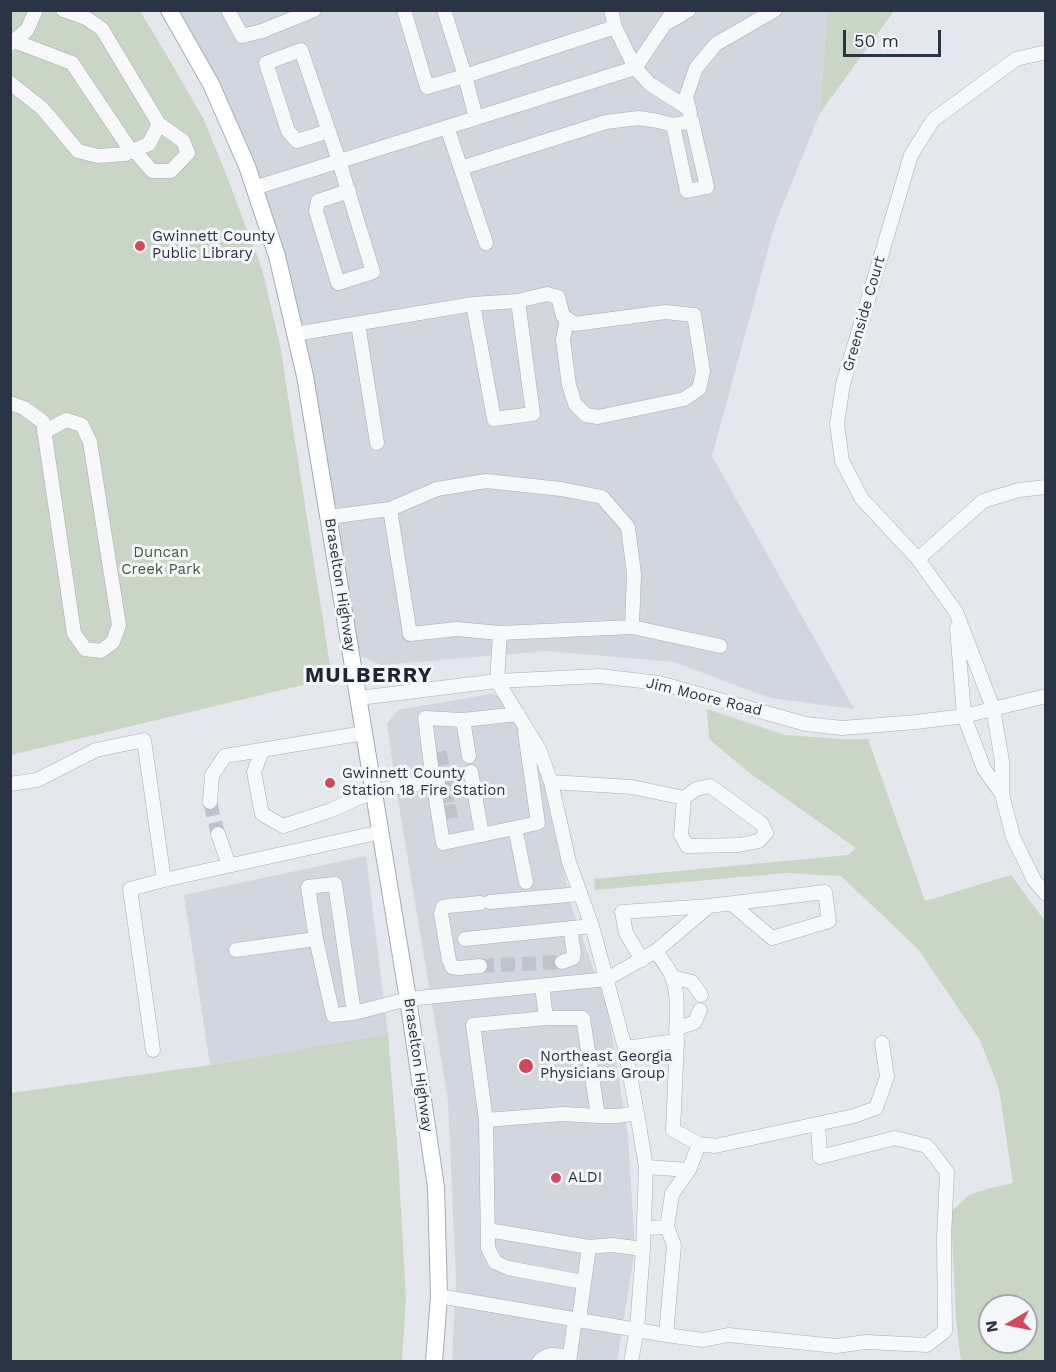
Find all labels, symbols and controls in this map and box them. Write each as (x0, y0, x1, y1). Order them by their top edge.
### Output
scale bar (846, 18, 944, 56)
text: 50 m (854, 30, 899, 51)
place label: Gwinnett County Public Library (152, 228, 275, 263)
marker: Gwinnett County Public Library (133, 239, 147, 253)
street label: Greenside Court (839, 254, 889, 374)
street label: Braselton Highway (321, 517, 359, 653)
park label: Duncan Creek Park (121, 544, 201, 579)
district label: MULBERRY (305, 663, 433, 689)
street label: Jim Moore Road (644, 674, 764, 720)
place label: Gwinnett County Station 18 Fire Station (342, 765, 505, 800)
marker: Gwinnett County Station 18 Fire Station (323, 776, 337, 790)
street label: Braselton Highway (400, 997, 436, 1133)
place label: Northeast Georgia Physicians Group (540, 1048, 672, 1083)
marker: Northeast Georgia Physicians Group (517, 1057, 535, 1075)
place label: ALDI (568, 1169, 602, 1187)
marker: ALDI (549, 1171, 563, 1185)
north arrow (978, 1294, 1038, 1354)
text: N (981, 1319, 1002, 1334)

